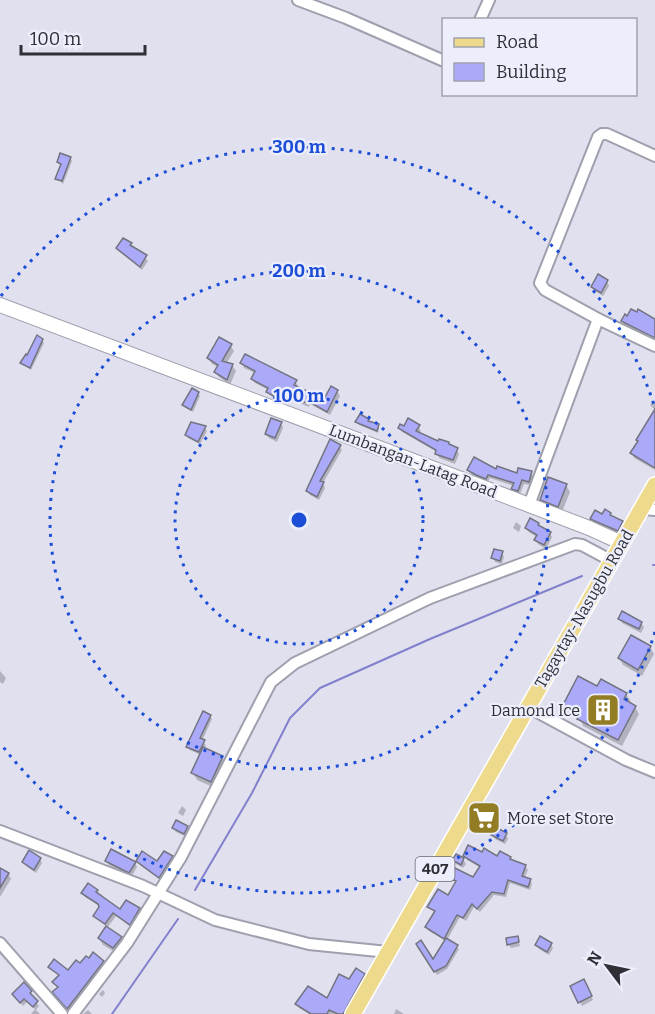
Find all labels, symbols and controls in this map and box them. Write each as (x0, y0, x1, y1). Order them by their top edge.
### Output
scale bar (21, 18, 146, 56)
legend (442, 18, 637, 96)
text: 100 m (30, 28, 81, 50)
text: Road (496, 31, 539, 53)
text: Building (496, 61, 567, 83)
text: 300 m (272, 136, 326, 158)
text: 200 m (272, 260, 326, 282)
text: 100 m (273, 385, 325, 407)
street label: Lumbangan-Latag Road (326, 420, 500, 502)
centre of rings (289, 510, 309, 530)
street label: Tagaytay-Nasugbu Road (531, 526, 637, 692)
building icon: Damond Ice (585, 692, 621, 728)
place label: Damond Ice (491, 701, 580, 720)
supermarket icon: More set Store (466, 800, 502, 836)
place label: More set Store (507, 809, 614, 828)
road number: 407 (416, 857, 454, 881)
north arrow (577, 936, 637, 996)
text: N (583, 948, 606, 969)

